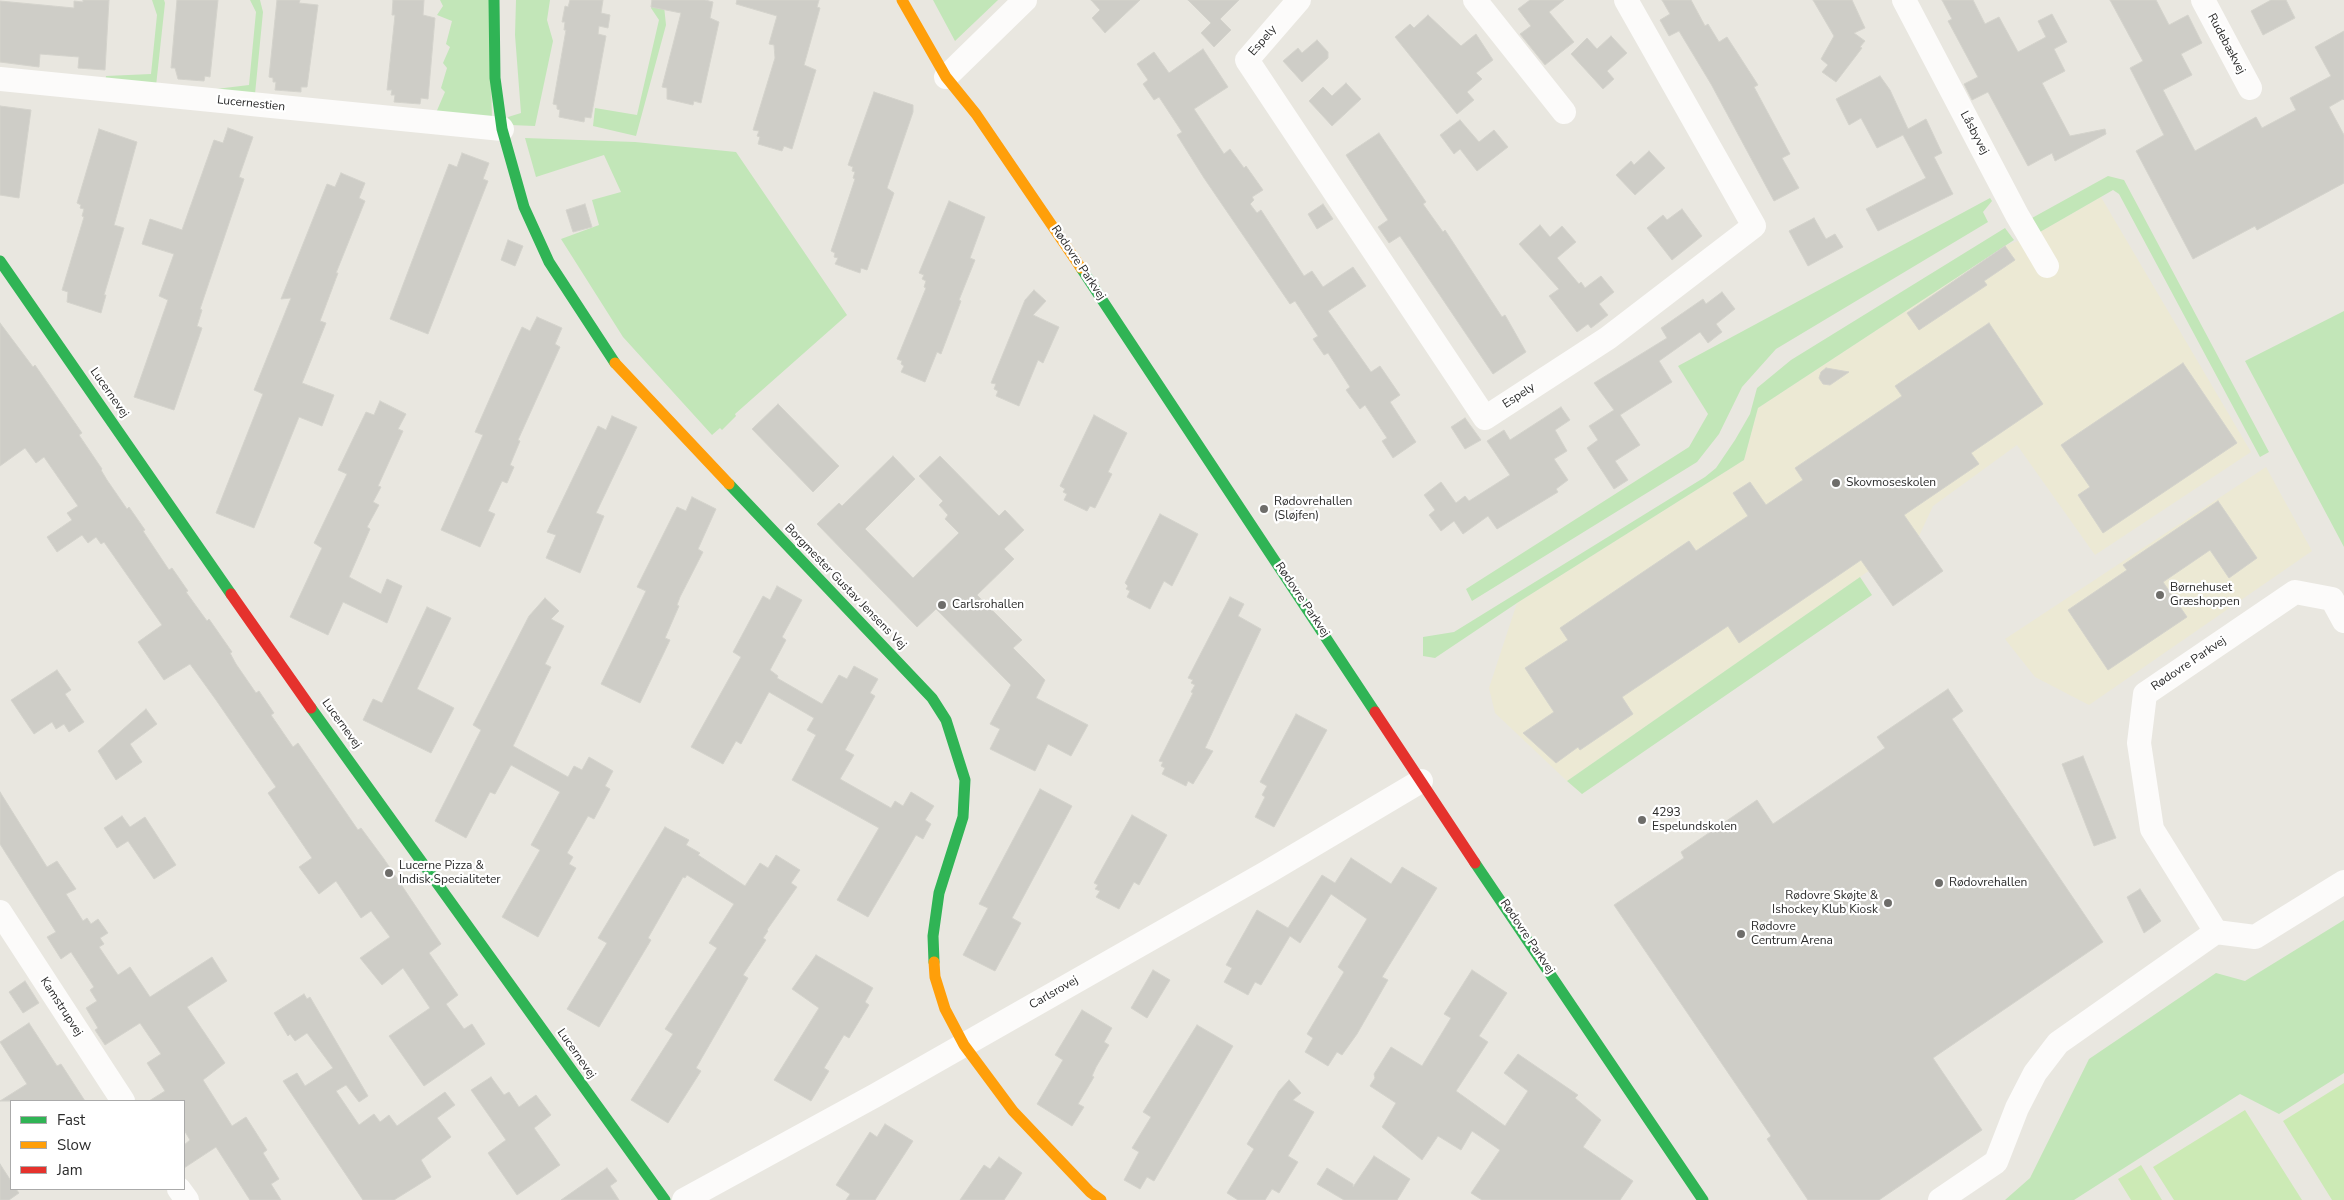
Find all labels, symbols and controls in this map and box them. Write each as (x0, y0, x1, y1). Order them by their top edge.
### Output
street label: Rudebækvej (2204, 11, 2248, 77)
street label: Espely (1246, 23, 1280, 59)
street label: Lucernestien (216, 93, 286, 115)
street label: Låsbyvej (1957, 109, 1991, 157)
street label: Rødovre Parkvej (1048, 223, 1108, 303)
street label: Lucernevej (87, 365, 131, 421)
street label: Espely (1500, 380, 1538, 412)
place label: Skovmoseskolen (1846, 476, 1936, 490)
marker: Skovmoseskolen (1830, 477, 1842, 489)
place label: Rødovrehallen (Sløjfen) (1274, 495, 1352, 523)
marker: Rødovrehallen (Sløjfen) (1258, 503, 1270, 515)
street label: Borgmester Gustav Jensens Vej (781, 521, 909, 653)
street label: Rødovre Parkvej (1272, 560, 1332, 640)
place label: Børnehuset Græshoppen (2170, 581, 2240, 609)
marker: Børnehuset Græshoppen (2154, 589, 2166, 601)
place label: Carlsrohallen (952, 598, 1024, 612)
marker: Carlsrohallen (936, 599, 948, 611)
street label: Rødovre Parkvej (2149, 634, 2229, 694)
street label: Lucernevej (318, 696, 364, 752)
place label: 4293 Espelundskolen (1652, 806, 1737, 834)
marker: 4293 Espelundskolen (1636, 814, 1648, 826)
place label: Lucerne Pizza & Indisk Specialiteter (399, 859, 501, 887)
marker: Lucerne Pizza & Indisk Specialiteter (383, 867, 395, 879)
place label: Rødovrehallen (1949, 876, 2027, 890)
marker: Rødovrehallen (1933, 877, 1945, 889)
place label: Rødovre Skøjte & Ishockey Klub Kiosk (1772, 889, 1878, 917)
street label: Rødovre Parkvej (1497, 897, 1557, 977)
marker: Rødovre Skøjte & Ishockey Klub Kiosk (1882, 897, 1894, 909)
place label: Rødovre Centrum Arena (1751, 920, 1833, 948)
marker: Rødovre Centrum Arena (1735, 928, 1747, 940)
street label: Carlsrovej (1027, 973, 1081, 1013)
street label: Kamstrupvej (37, 975, 85, 1039)
street label: Lucernevej (554, 1026, 598, 1082)
legend (10, 1100, 185, 1190)
text: Fast (57, 1110, 85, 1130)
text: Slow (57, 1135, 91, 1155)
text: Jam (57, 1160, 83, 1180)

